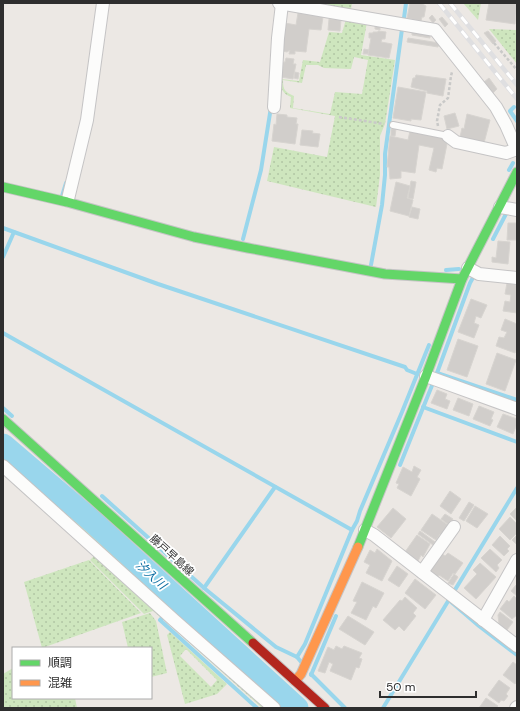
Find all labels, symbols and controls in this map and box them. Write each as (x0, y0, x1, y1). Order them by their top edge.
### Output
street label: 藤戸早島線 (147, 531, 197, 579)
water label: 汐入川 (132, 557, 171, 594)
legend (12, 647, 152, 699)
text: 順調 (48, 655, 72, 671)
scale bar (380, 673, 476, 699)
text: 混雑 (48, 675, 72, 691)
text: 50 m (386, 679, 415, 695)

